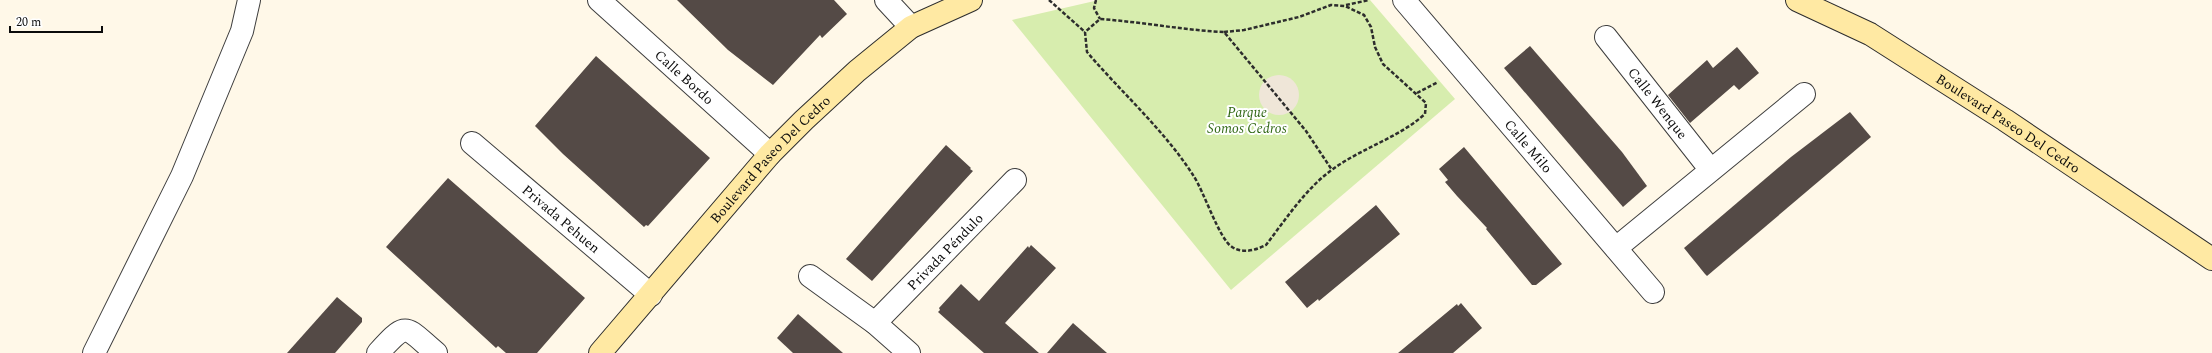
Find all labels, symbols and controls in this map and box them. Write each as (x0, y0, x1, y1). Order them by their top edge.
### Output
scale bar (10, 8, 102, 34)
text: 20 m (16, 13, 41, 32)
street label: Calle Bordo (650, 45, 718, 110)
street label: Calle Wenque (1623, 63, 1693, 144)
street label: Boulevard Paseo Del Cedro (1932, 69, 2084, 179)
street label: Boulevard Paseo Del Cedro (705, 91, 835, 228)
park label: Parque Somos Cedros (1207, 102, 1287, 139)
street label: Calle Milo (1499, 115, 1557, 178)
street label: Privada Pehuen (517, 180, 605, 258)
street label: Privada Péndulo (902, 208, 988, 296)

